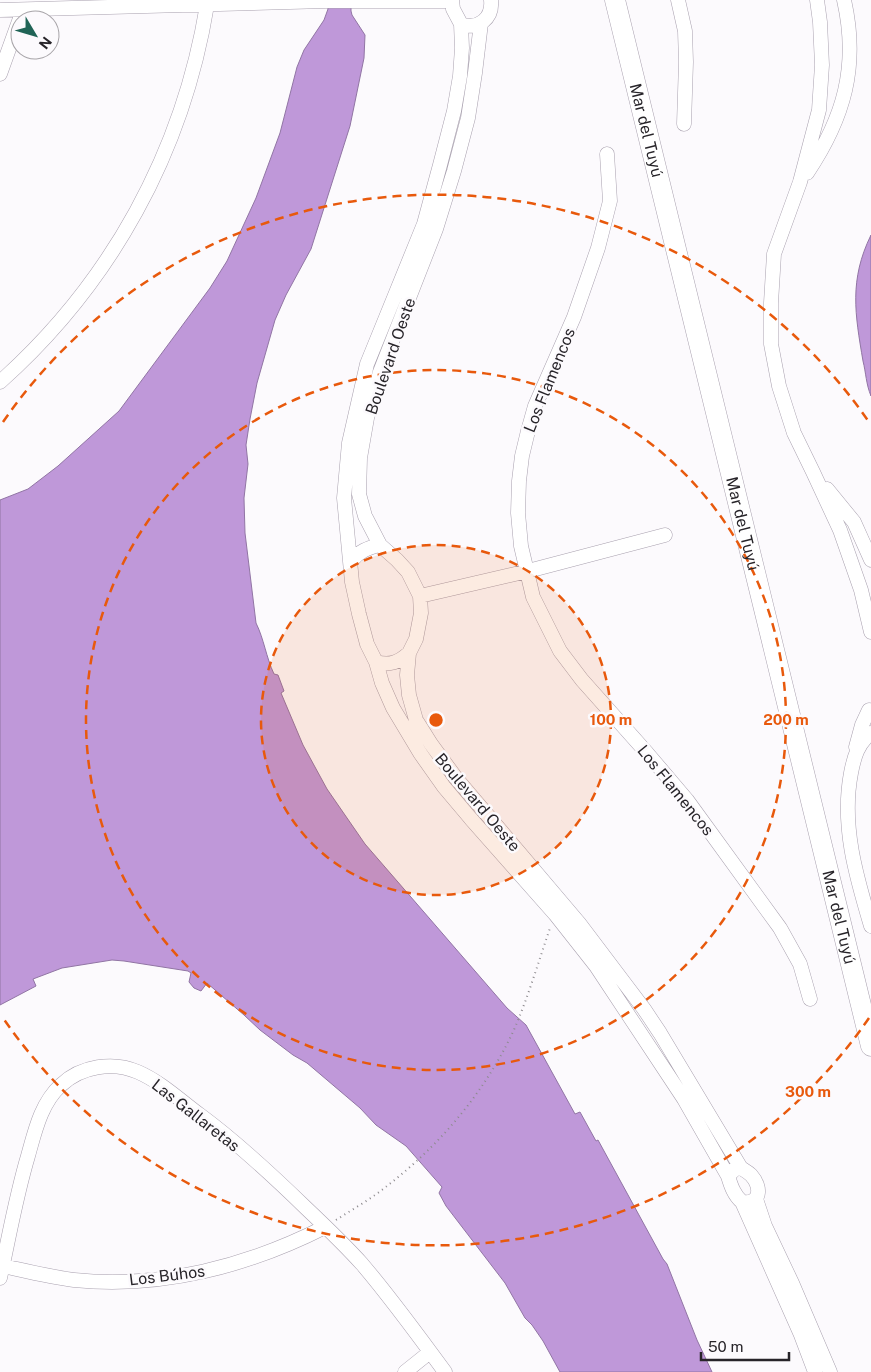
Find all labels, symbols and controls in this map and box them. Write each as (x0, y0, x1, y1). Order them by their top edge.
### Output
north arrow (10, 10, 60, 60)
text: N (36, 34, 55, 52)
street label: Mar del Tuyú (626, 81, 667, 179)
street label: Boulevard Oeste (362, 295, 419, 417)
street label: Los Flamencos (520, 325, 579, 435)
street label: Mar del Tuyú (722, 475, 763, 573)
centre of rings (427, 711, 445, 729)
text: 100 m (590, 711, 632, 728)
text: 200 m (763, 711, 809, 728)
street label: Los Flamencos (633, 741, 718, 839)
street label: Boulevard Oeste (431, 749, 524, 855)
street label: Mar del Tuyú (818, 868, 860, 966)
street label: Las Gallaretas (148, 1075, 243, 1156)
text: 300 m (785, 1083, 831, 1100)
street label: Los Búhos (128, 1261, 206, 1290)
scale bar (701, 1330, 788, 1362)
text: 50 m (708, 1338, 743, 1355)

